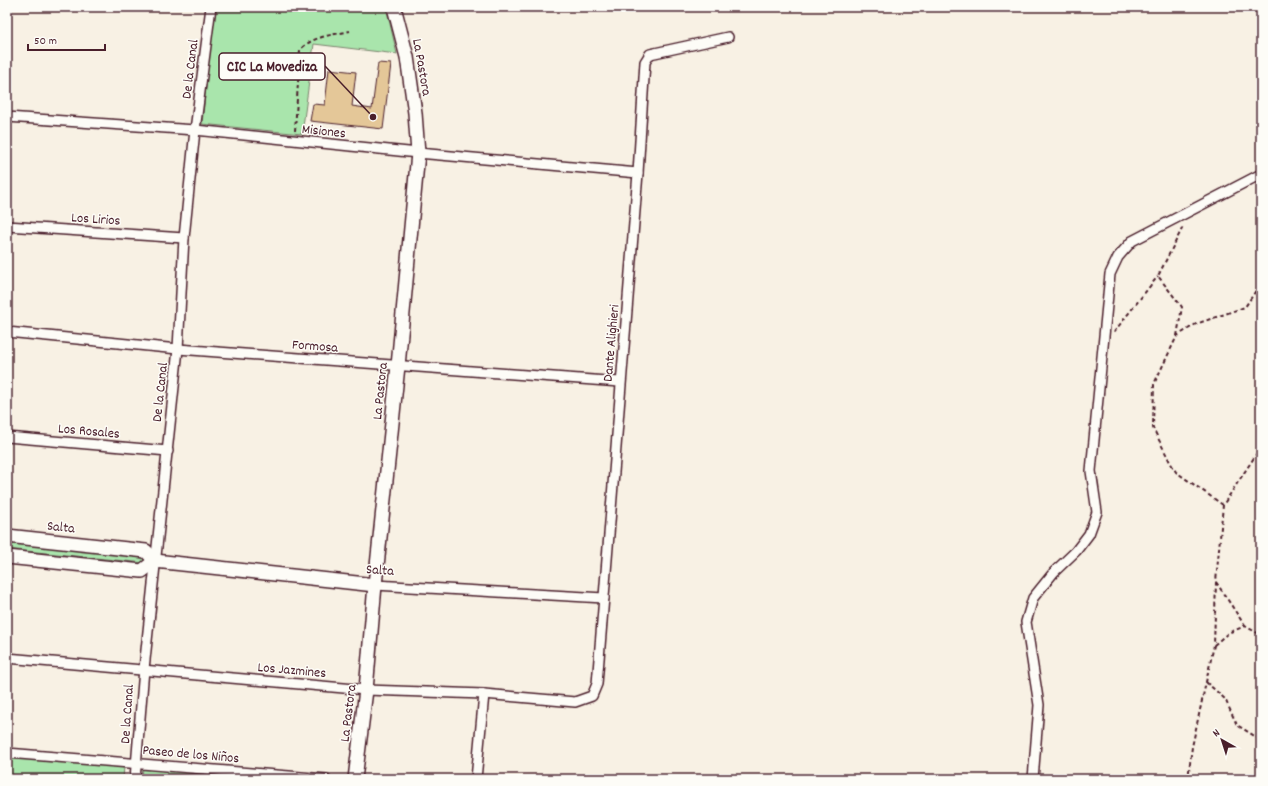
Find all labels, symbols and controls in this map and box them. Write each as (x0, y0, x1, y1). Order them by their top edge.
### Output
scale bar (28, 26, 105, 52)
text: 50 m (34, 33, 57, 50)
street label: La Pastora (406, 37, 436, 98)
street label: De la Canal (177, 38, 205, 100)
callout: CIC La Movediza (219, 53, 325, 80)
text: CIC La Movediza (227, 57, 318, 79)
street label: Misiones (301, 120, 347, 144)
street label: Los Lirios (71, 208, 121, 232)
street label: Dante Alighieri (599, 303, 625, 383)
street label: Formosa (291, 335, 339, 359)
street label: De la Canal (148, 361, 174, 423)
street label: La Pastora (368, 361, 394, 421)
street label: Los Rosales (57, 419, 121, 445)
street label: Salta (46, 517, 76, 539)
street label: Salta (365, 560, 395, 582)
street label: Los Jazmines (257, 658, 327, 684)
street label: De la Canal (116, 683, 140, 745)
street label: La Pastora (336, 683, 362, 743)
north arrow (1202, 720, 1242, 760)
text: N (1210, 726, 1225, 742)
street label: Paseo de los Niños (142, 741, 240, 769)

